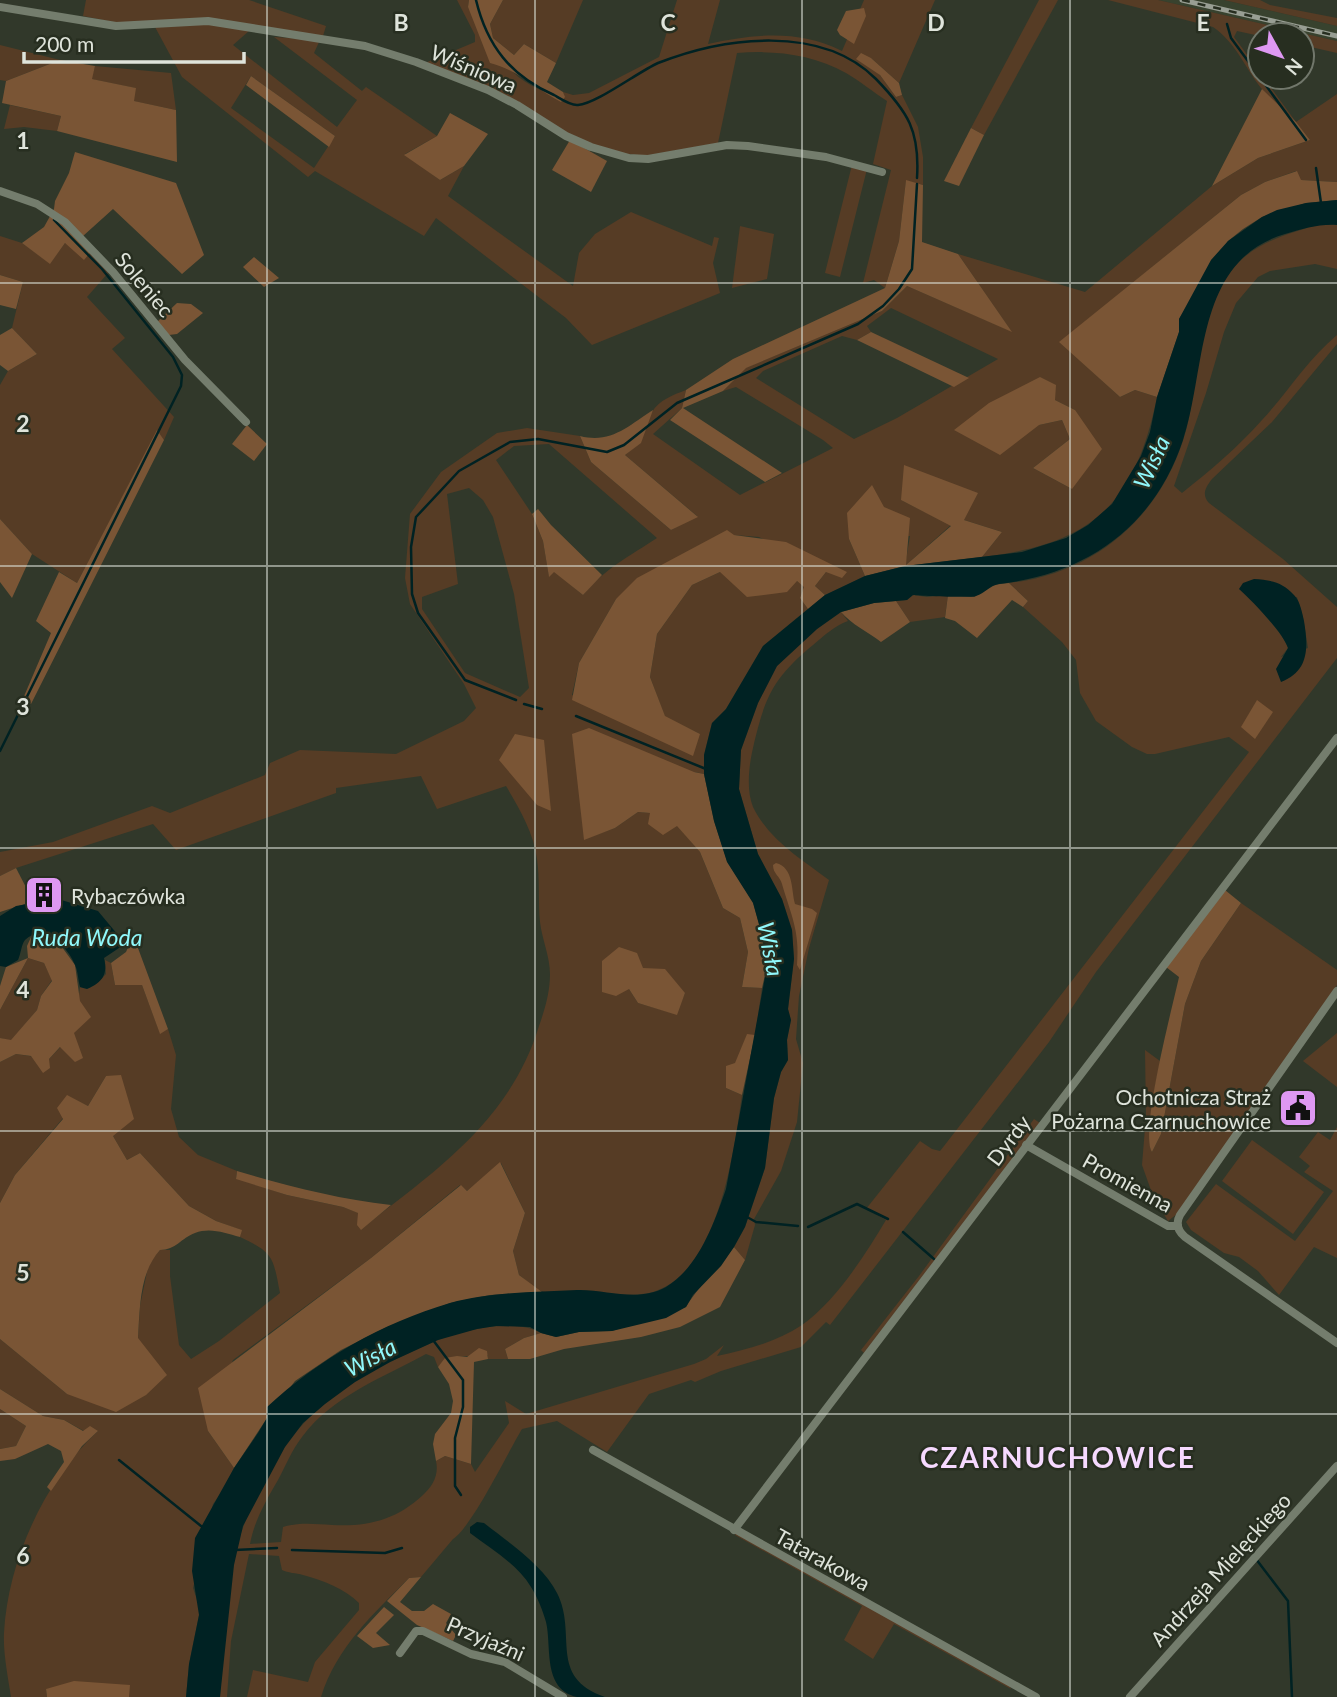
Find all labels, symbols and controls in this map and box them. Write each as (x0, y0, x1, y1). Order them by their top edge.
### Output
text: B (393, 8, 409, 36)
text: C (660, 8, 676, 36)
text: D (927, 8, 945, 36)
text: E (1196, 8, 1210, 36)
scale bar (24, 21, 245, 65)
north arrow (1246, 21, 1316, 91)
text: 200 m (35, 31, 94, 56)
street label: Wiśniowa (427, 39, 521, 97)
text: N (1281, 54, 1308, 80)
text: 1 (16, 126, 30, 154)
street label: Soleniec (111, 246, 179, 322)
text: 2 (16, 409, 30, 437)
water label: Wisła (1127, 431, 1175, 493)
text: 3 (16, 692, 30, 720)
building icon: Rybaczówka (23, 874, 65, 916)
place label: Rybaczówka (71, 883, 186, 908)
water label: Wisła (752, 919, 790, 979)
water label: Ruda Woda (32, 923, 142, 951)
text: 4 (16, 975, 30, 1003)
place label: Ochotnicza Straż Pożarna Czarnuchowice (1051, 1084, 1271, 1133)
public building icon: Ochotnicza Straż Pożarna Czarnuchowice (1277, 1087, 1319, 1129)
street label: Dyrdy (981, 1110, 1035, 1170)
street label: Promienna (1079, 1147, 1177, 1217)
text: 5 (16, 1258, 30, 1286)
water label: Wisła (339, 1332, 401, 1382)
district label: CZARNUCHOWICE (920, 1440, 1196, 1474)
street label: Andrzeja Mielęckiego (1145, 1487, 1295, 1651)
street label: Tatarakowa (771, 1523, 875, 1595)
text: 6 (16, 1541, 30, 1569)
street label: Przyjaźni (443, 1610, 529, 1666)

